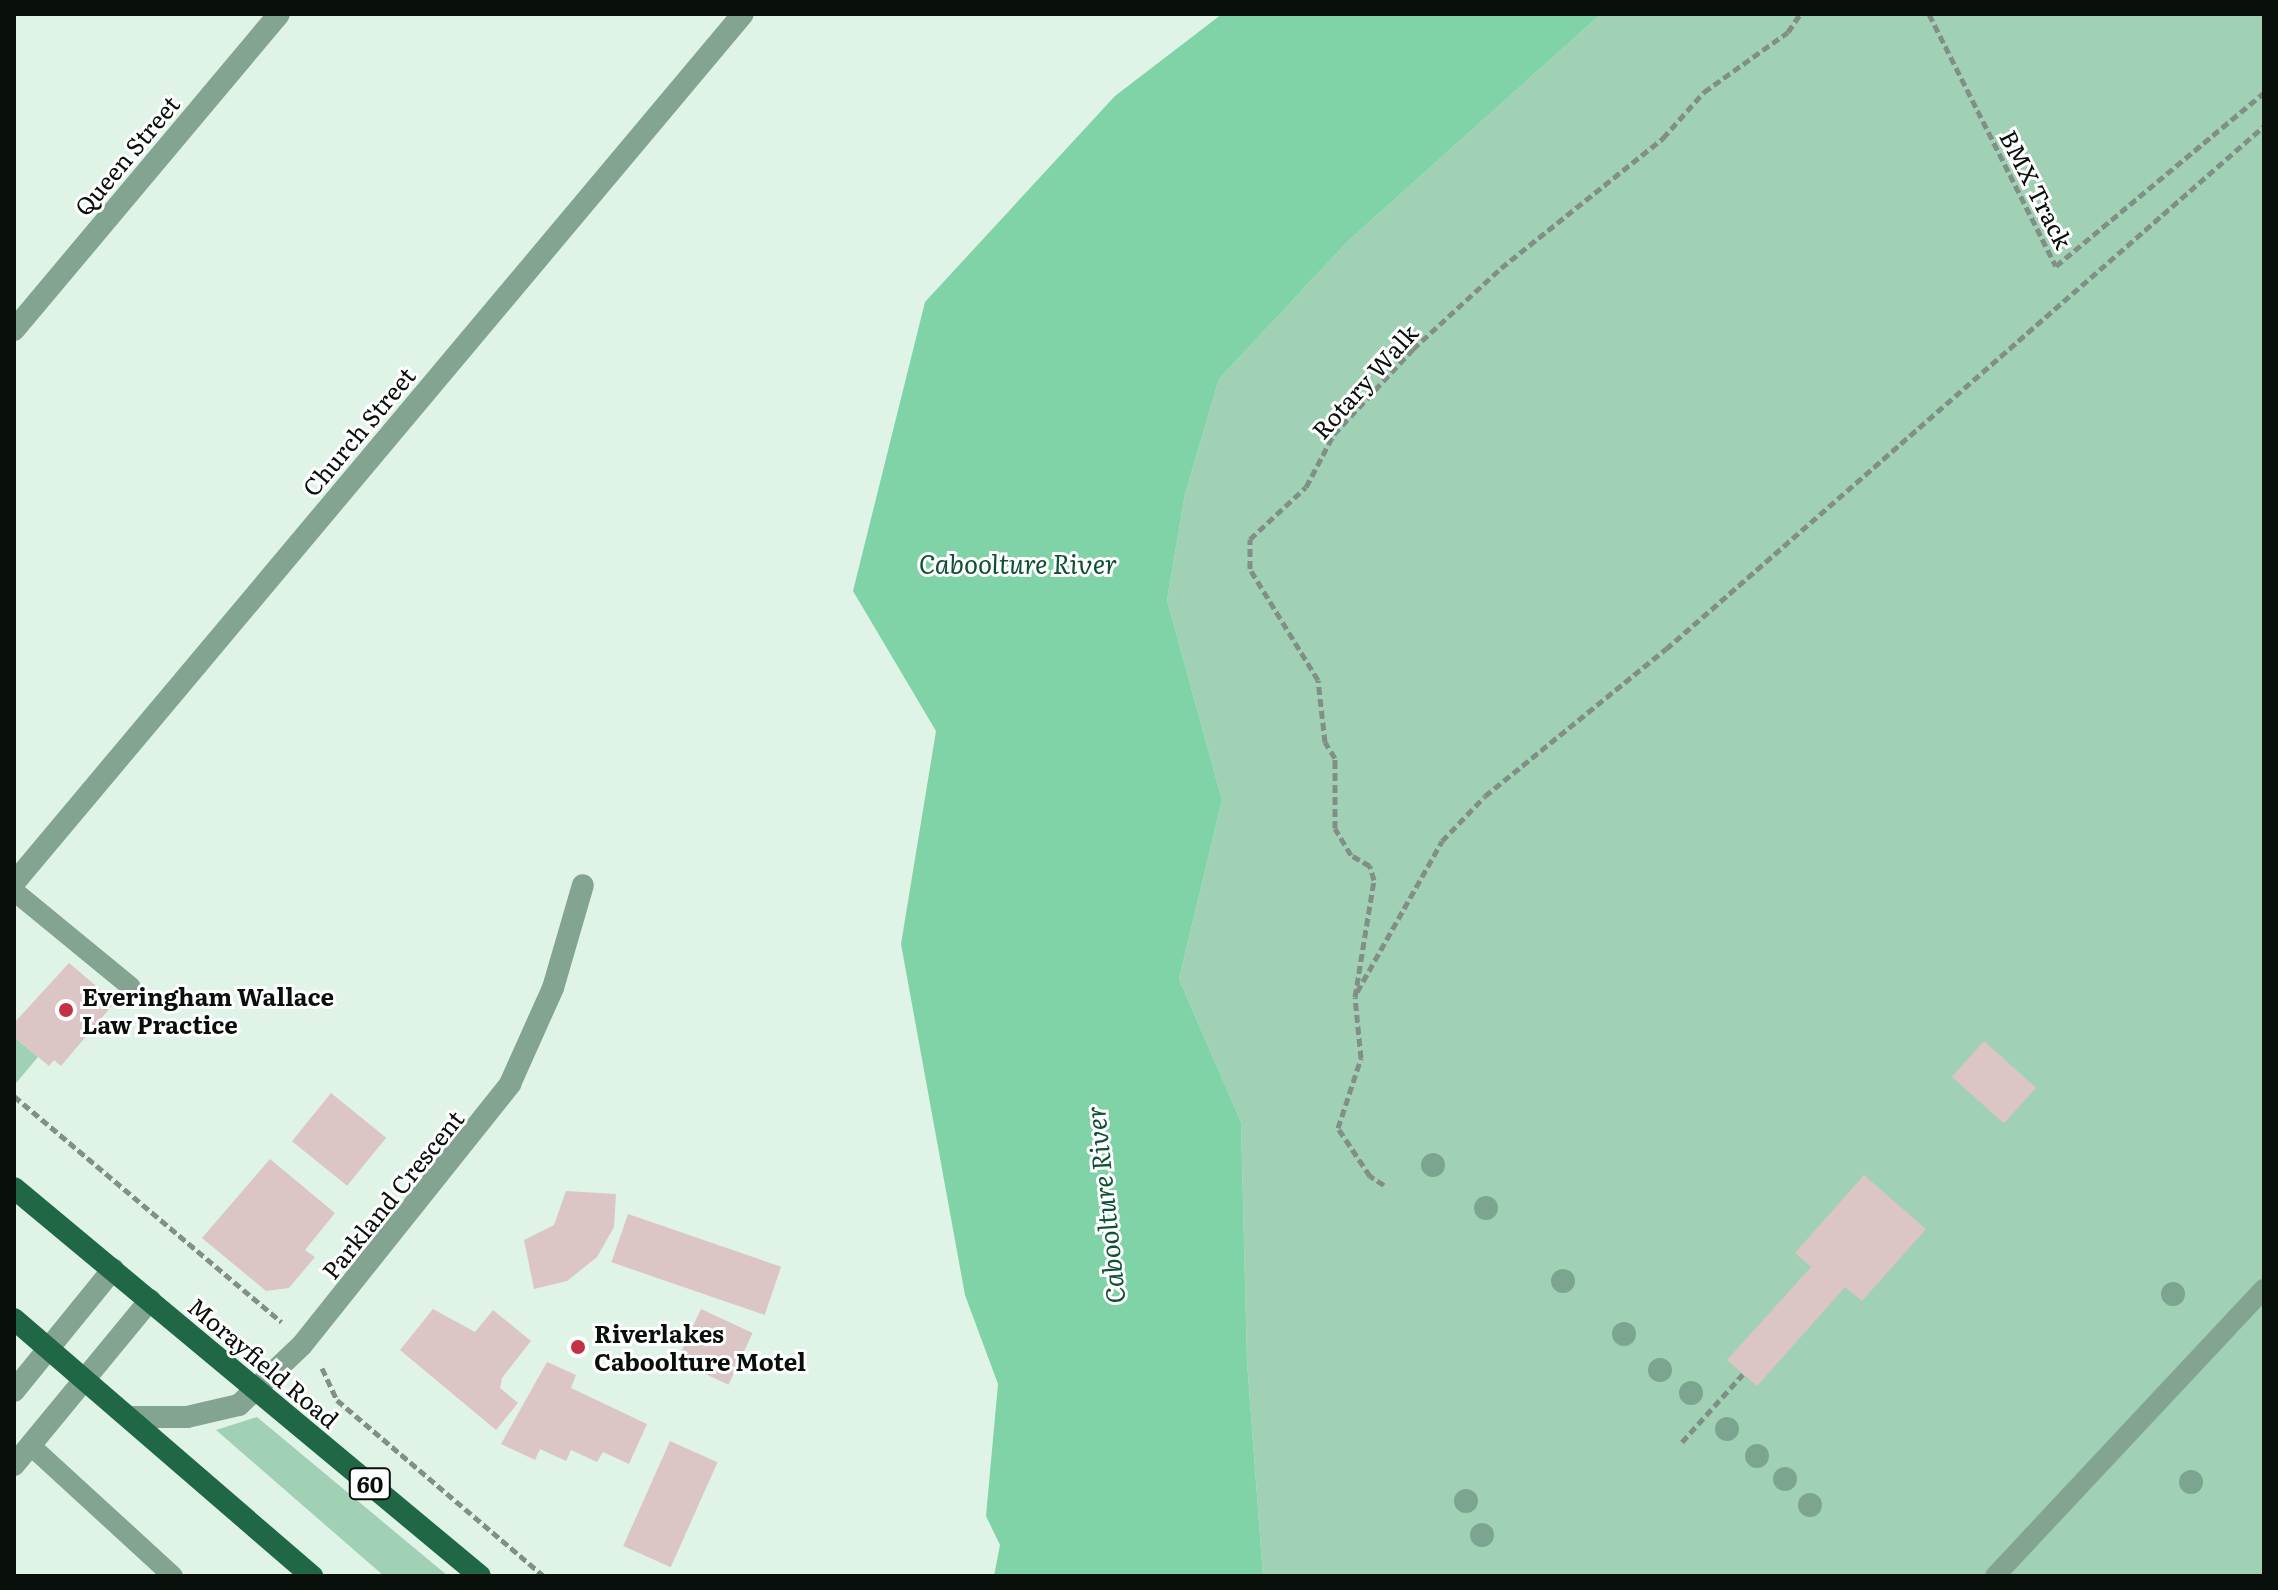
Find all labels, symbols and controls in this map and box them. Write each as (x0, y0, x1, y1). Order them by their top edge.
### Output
street label: Queen Street (68, 89, 184, 221)
street label: BMX Track (1995, 125, 2079, 253)
street label: Rotary Walk (1305, 318, 1423, 444)
street label: Church Street (296, 361, 420, 501)
water label: Caboolture River (919, 547, 1117, 579)
place label: Everingham Wallace Law Practice (82, 982, 334, 1038)
marker: Everingham Wallace Law Practice (57, 1001, 75, 1019)
street label: Parkland Crescent (315, 1104, 469, 1284)
water label: Caboolture River (1078, 1105, 1130, 1305)
street label: Morayfield Road (183, 1291, 345, 1433)
place label: Riverlakes Caboolture Motel (594, 1319, 806, 1375)
marker: Riverlakes Caboolture Motel (569, 1338, 587, 1356)
road number: 60 (348, 1466, 392, 1502)

